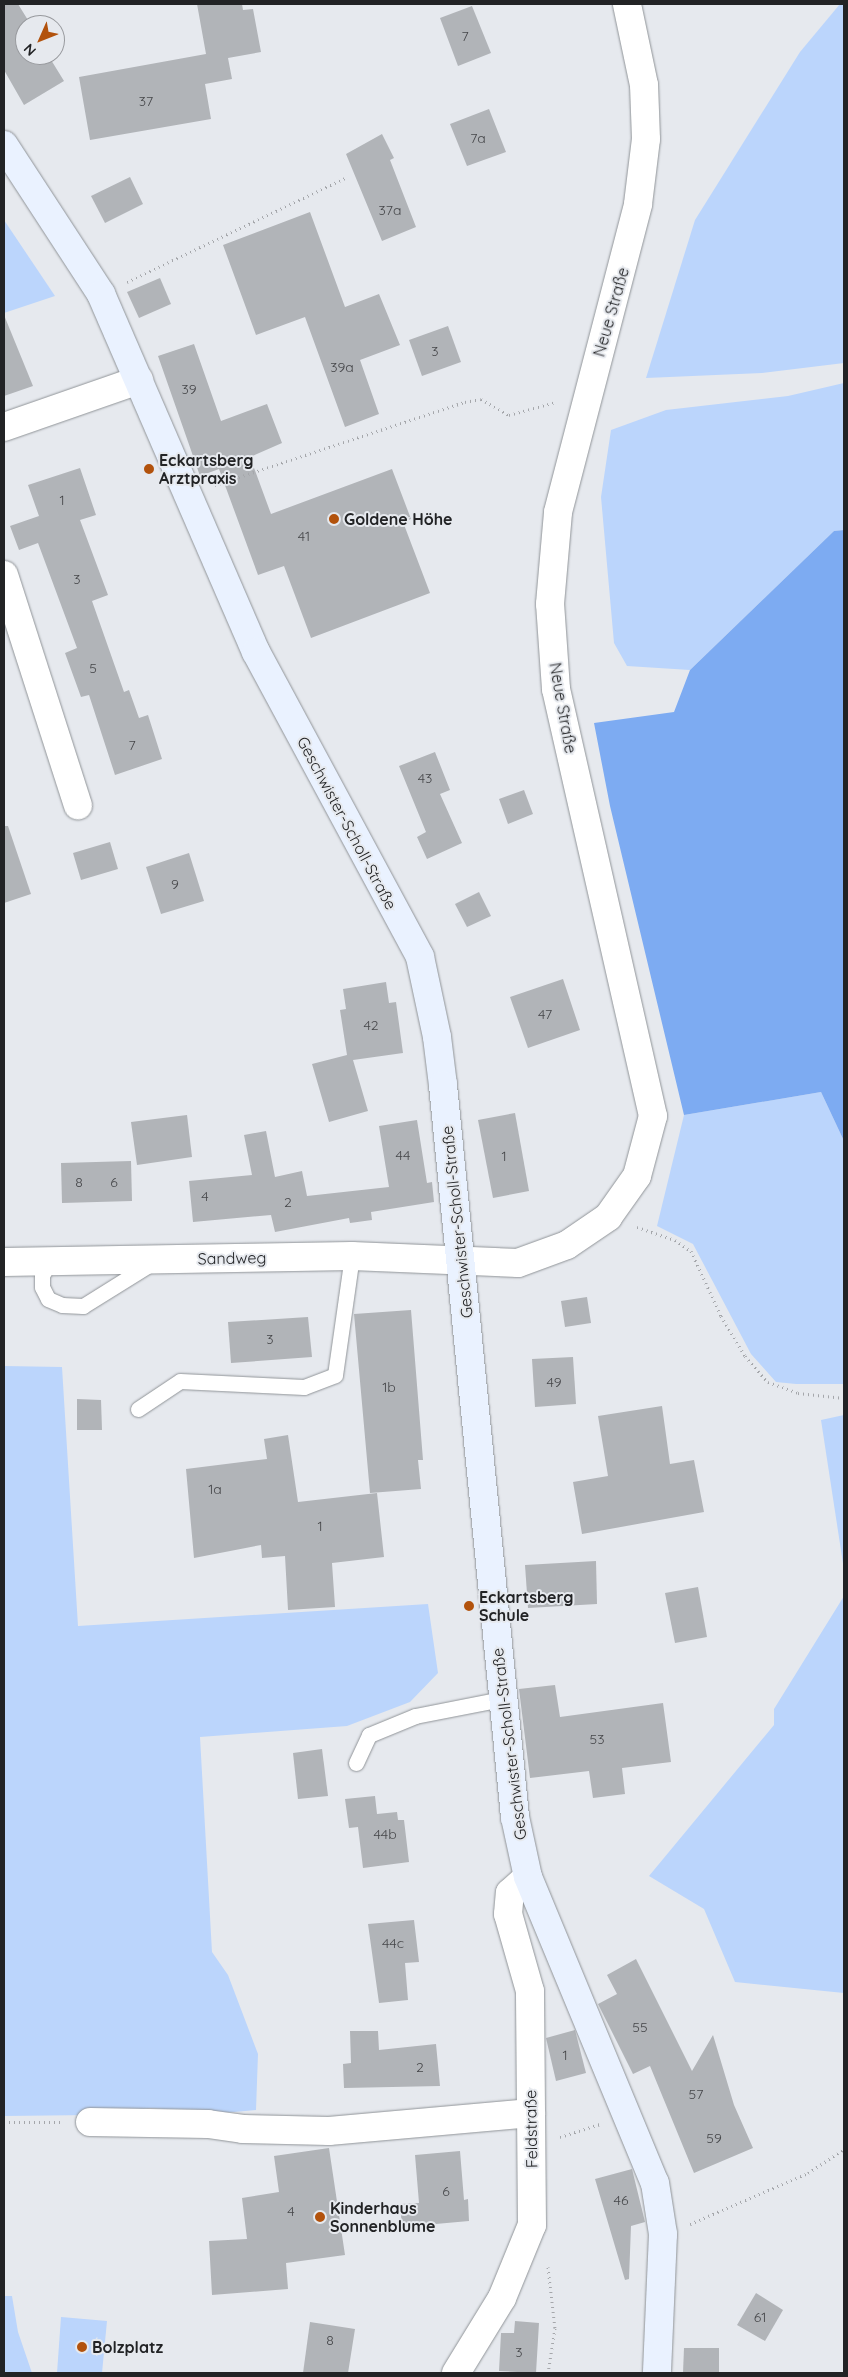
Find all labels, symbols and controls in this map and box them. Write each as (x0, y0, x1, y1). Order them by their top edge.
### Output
north arrow (15, 15, 65, 65)
house number: 7 (461, 28, 469, 44)
text: N (20, 40, 40, 60)
house number: 37 (139, 93, 153, 109)
house number: 7a (470, 130, 486, 146)
house number: 37a (378, 202, 402, 218)
street label: Neue Straße (589, 265, 633, 359)
house number: 3 (431, 343, 439, 359)
house number: 39a (330, 359, 354, 375)
house number: 39 (181, 381, 197, 397)
place label: Eckartsberg Arztpraxis (159, 450, 253, 488)
marker: Eckartsberg Arztpraxis (143, 463, 155, 475)
house number: 1 (59, 492, 65, 508)
place label: Goldene Höhe (344, 509, 453, 529)
marker: Goldene Höhe (328, 513, 340, 525)
house number: 41 (298, 528, 310, 544)
house number: 3 (73, 571, 81, 587)
house number: 5 (89, 660, 97, 676)
street label: Neue Straße (546, 661, 580, 755)
street label: Geschwister-Scholl-Straße (293, 733, 401, 913)
house number: 7 (128, 737, 136, 753)
house number: 43 (418, 770, 432, 786)
house number: 9 (171, 876, 179, 892)
house number: 47 (538, 1006, 552, 1022)
house number: 42 (363, 1017, 379, 1033)
street label: Geschwister-Scholl-Straße (437, 1125, 477, 1319)
house number: 44 (396, 1147, 410, 1163)
house number: 1 (501, 1148, 507, 1164)
house number: 8 (75, 1174, 83, 1190)
house number: 6 (110, 1174, 118, 1190)
house number: 4 (201, 1188, 209, 1204)
house number: 2 (284, 1194, 292, 1210)
street label: Sandweg (198, 1248, 266, 1268)
house number: 3 (266, 1331, 274, 1347)
house number: 49 (547, 1374, 561, 1390)
house number: 1b (382, 1379, 396, 1395)
house number: 1a (208, 1481, 222, 1497)
house number: 1 (317, 1518, 323, 1534)
place label: Eckartsberg Schule (479, 1587, 573, 1625)
marker: Eckartsberg Schule (463, 1600, 475, 1612)
street label: Geschwister-Scholl-Straße (488, 1647, 530, 1841)
house number: 53 (590, 1731, 604, 1747)
house number: 44b (373, 1826, 397, 1842)
house number: 44c (382, 1935, 404, 1951)
house number: 55 (632, 2019, 648, 2035)
house number: 1 (562, 2047, 568, 2063)
house number: 2 (416, 2059, 424, 2075)
house number: 57 (689, 2086, 703, 2102)
street label: Feldstraße (521, 2090, 541, 2168)
house number: 59 (706, 2130, 722, 2146)
house number: 6 (442, 2183, 450, 2199)
house number: 46 (614, 2192, 628, 2208)
place label: Kinderhaus Sonnenblume (330, 2198, 435, 2236)
house number: 4 (287, 2203, 295, 2219)
marker: Kinderhaus Sonnenblume (314, 2211, 326, 2223)
house number: 61 (754, 2309, 766, 2325)
house number: 8 (326, 2332, 334, 2348)
place label: Bolzplatz (92, 2337, 163, 2357)
marker: Bolzplatz (76, 2341, 88, 2353)
house number: 3 (515, 2344, 523, 2360)

